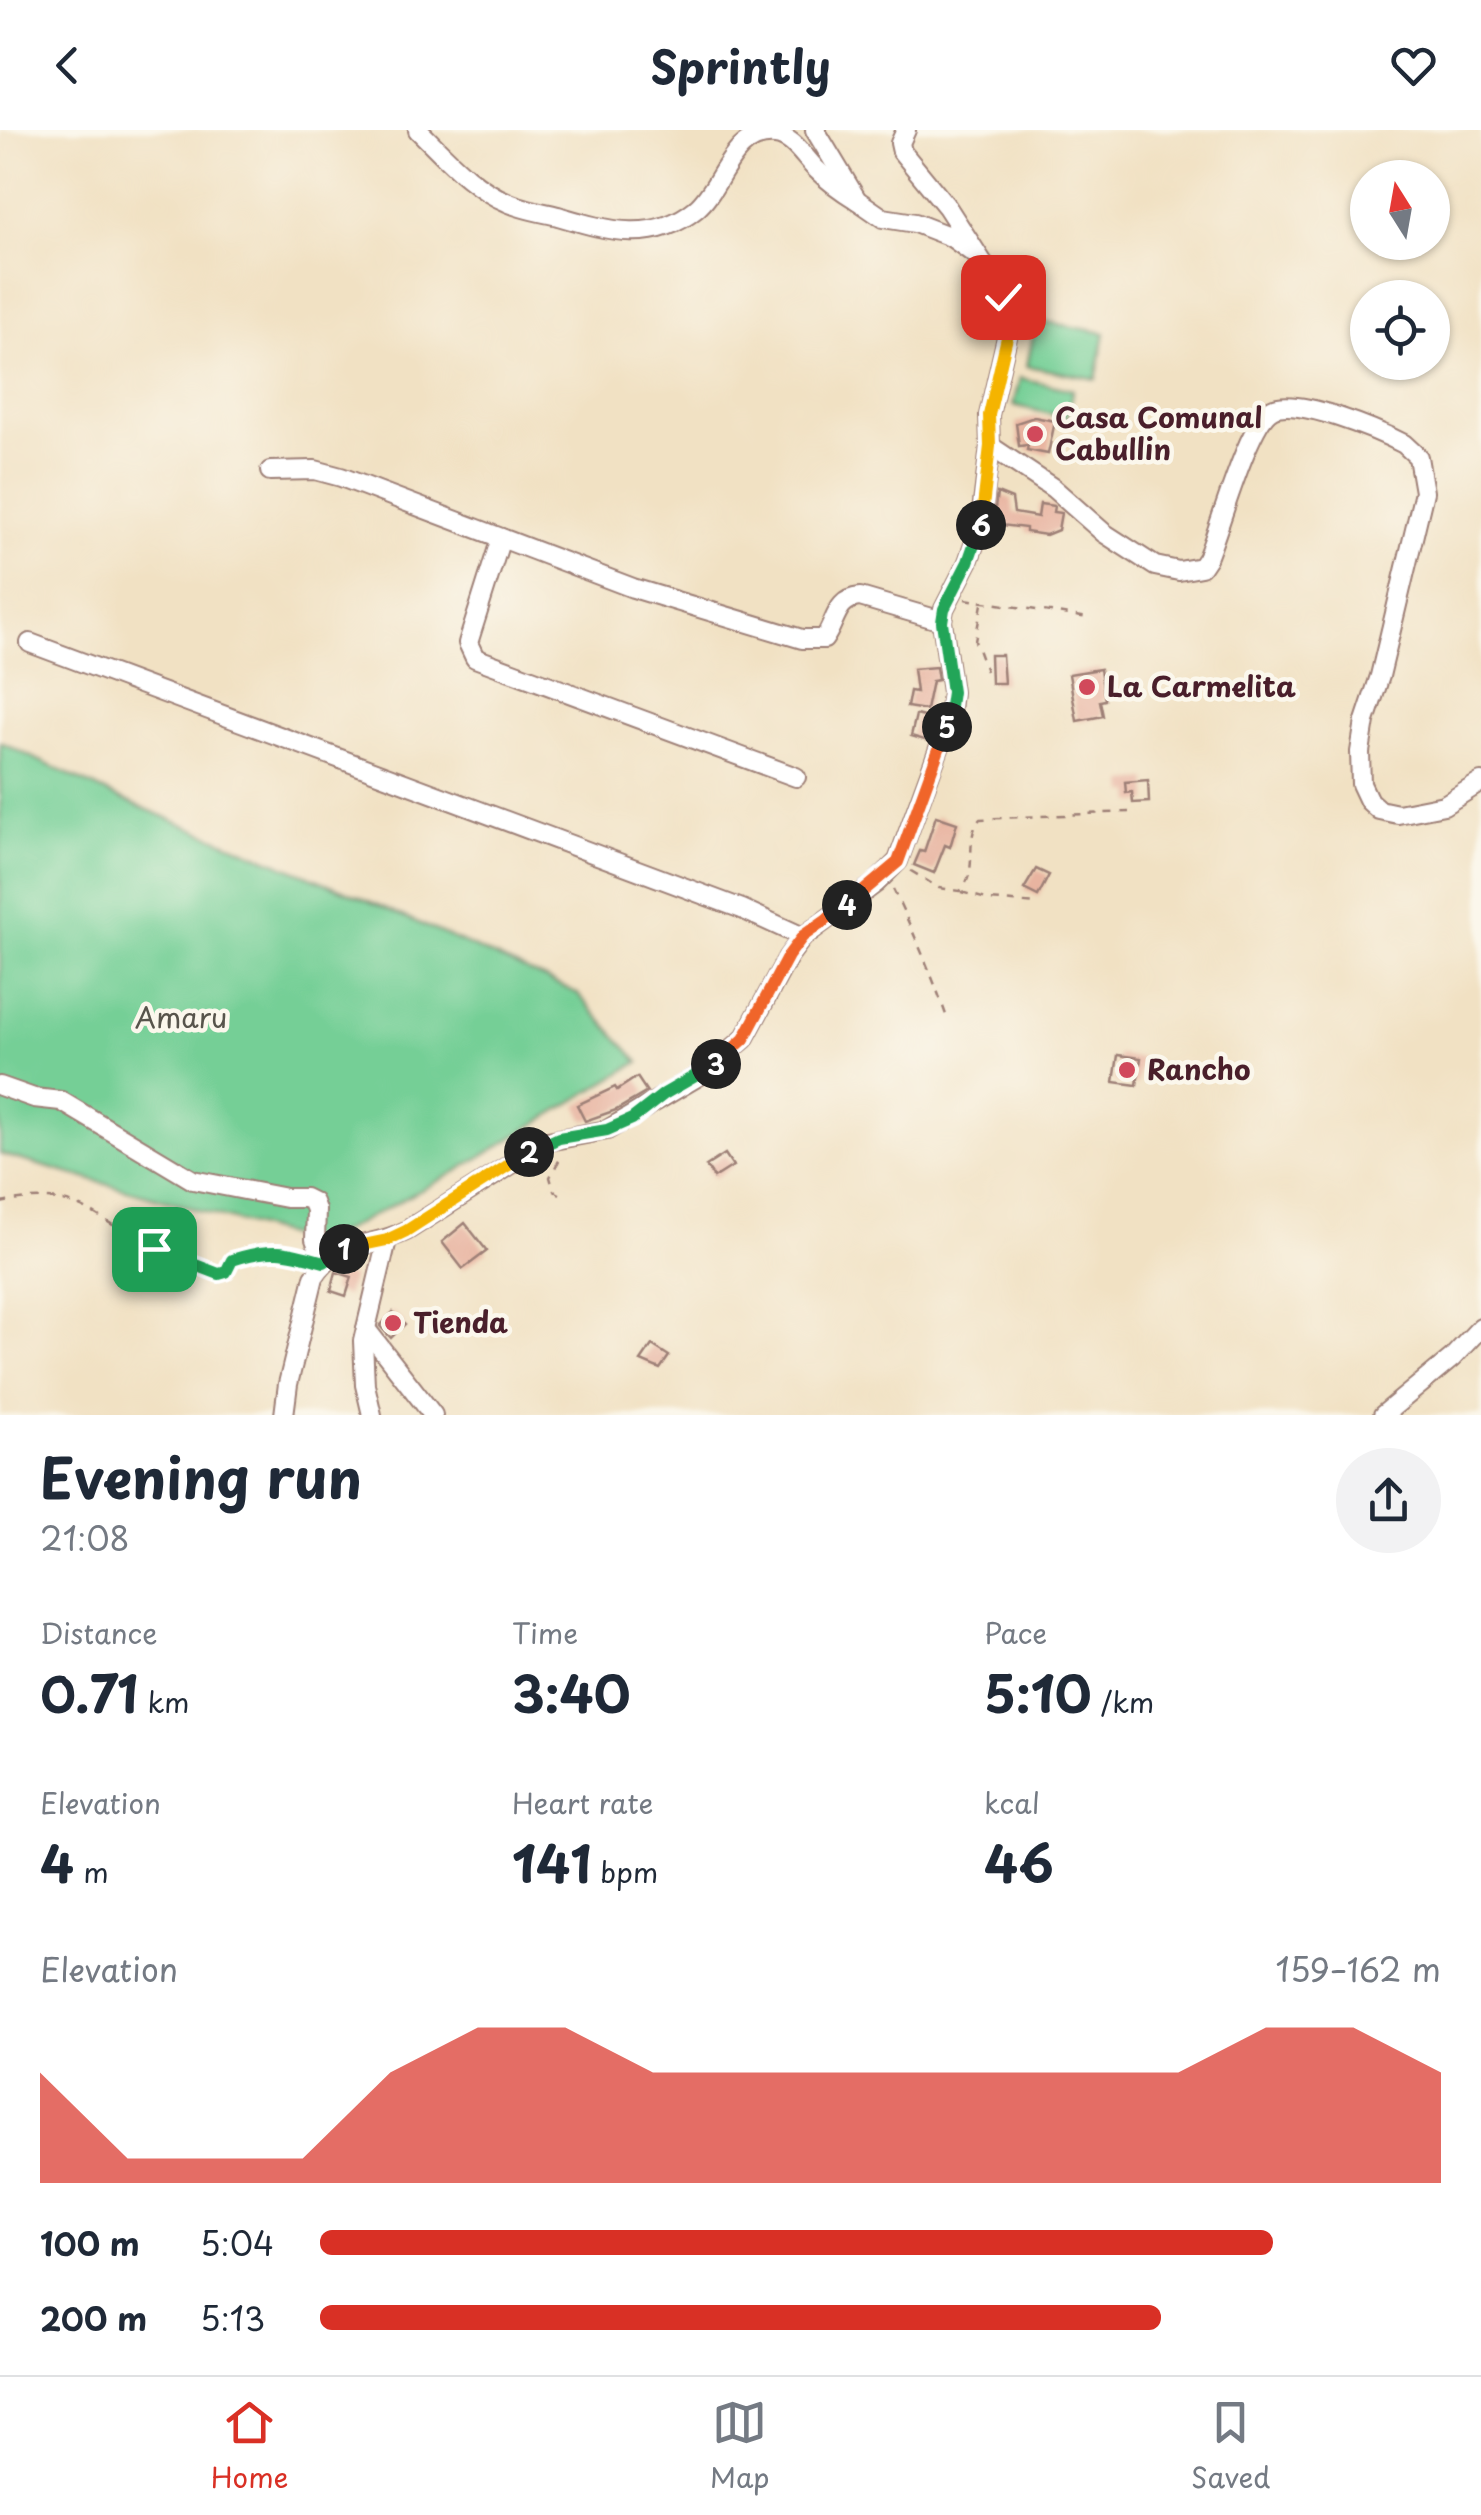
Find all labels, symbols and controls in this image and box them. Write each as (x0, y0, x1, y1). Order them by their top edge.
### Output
text: Sprintly (650, 31, 831, 99)
icon: back (40, 38, 95, 93)
icon: heart (1386, 38, 1441, 93)
north arrow (1350, 160, 1450, 260)
map controls (1350, 160, 1450, 380)
pin (961, 255, 1046, 340)
icon: check (976, 270, 1031, 325)
button: locate (1350, 280, 1450, 380)
place label: Casa Comunal Cabullin (1055, 395, 1262, 470)
marker: Casa Comunal Cabullin (1024, 423, 1046, 445)
pin: 6 (956, 500, 1006, 550)
text: 6 (971, 503, 991, 546)
place label: La Carmelita (1107, 664, 1296, 707)
marker: La Carmelita (1076, 676, 1098, 698)
pin: 5 (922, 702, 972, 752)
text: 5 (938, 705, 956, 748)
pin: 4 (822, 880, 872, 930)
text: 4 (837, 883, 857, 926)
park label: Amaru (135, 995, 227, 1038)
pin: 3 (691, 1039, 741, 1089)
text: 3 (707, 1042, 725, 1085)
place label: Rancho (1147, 1047, 1251, 1090)
marker: Rancho (1116, 1059, 1138, 1081)
pin: 2 (504, 1127, 554, 1177)
text: 2 (519, 1130, 539, 1173)
pin (112, 1207, 197, 1292)
icon: arrive (127, 1222, 182, 1277)
pin: 1 (319, 1224, 369, 1274)
text: 1 (337, 1227, 351, 1270)
place label: Tienda (413, 1300, 508, 1343)
marker: Tienda (382, 1312, 404, 1334)
text: Evening run (40, 1435, 362, 1518)
button: share (1336, 1448, 1441, 1553)
text: 21:08 (40, 1514, 130, 1562)
text: Distance (40, 1611, 158, 1654)
text: Time (512, 1611, 578, 1654)
text: Pace (984, 1611, 1047, 1654)
text: 0.71 (40, 1654, 138, 1730)
text: 3:40 (512, 1654, 631, 1730)
text: 5:10 (984, 1654, 1092, 1730)
text: km (138, 1680, 190, 1723)
text: /km (1092, 1680, 1154, 1723)
text: Elevation (40, 1781, 161, 1824)
text: Heart rate (512, 1781, 653, 1824)
text: kcal (984, 1781, 1040, 1824)
text: 4 (40, 1824, 74, 1900)
text: 141 (512, 1824, 591, 1900)
text: 46 (984, 1824, 1054, 1900)
text: m (74, 1850, 109, 1893)
text: bpm (591, 1850, 658, 1893)
text: Elevation (40, 1945, 178, 1993)
text: 159–162 m (1276, 1945, 1441, 1993)
text: 100 m (40, 2219, 140, 2267)
text: 5:04 (200, 2219, 274, 2267)
text: 200 m (40, 2294, 147, 2342)
text: 5:13 (200, 2294, 265, 2342)
tab: Home (211, 2395, 288, 2498)
tab: Map (710, 2395, 770, 2498)
tab: Saved (1191, 2395, 1270, 2498)

